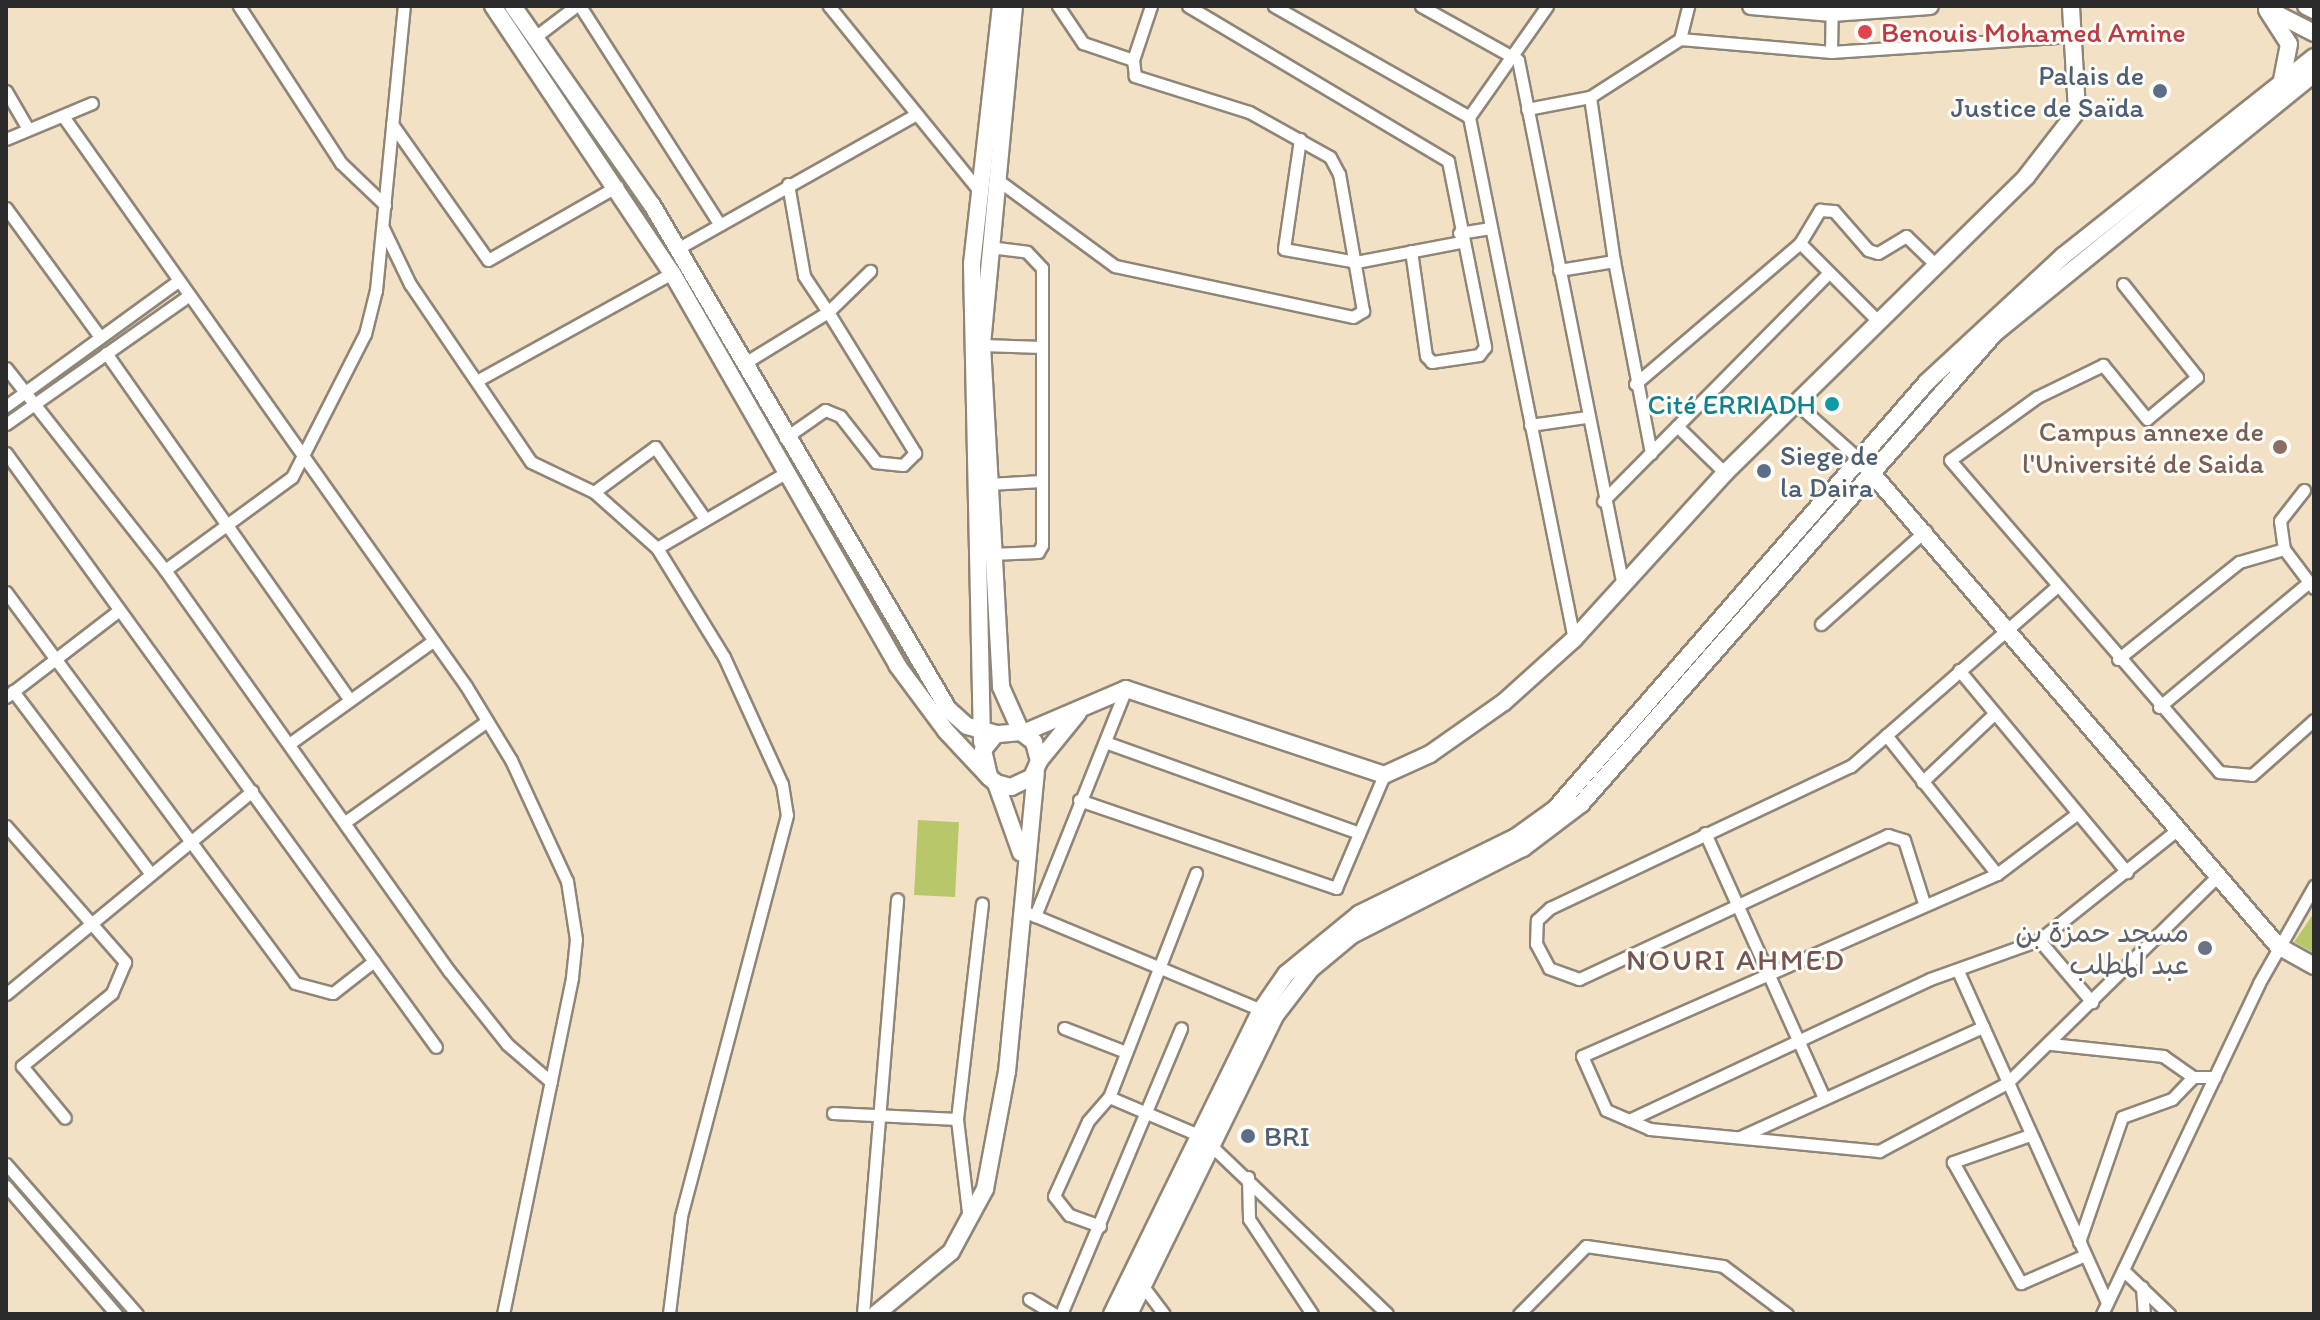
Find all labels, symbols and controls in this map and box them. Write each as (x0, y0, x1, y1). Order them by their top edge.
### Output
place label: Benouis Mohamed Amine (1881, 15, 2184, 49)
marker: Benouis Mohamed Amine (1856, 23, 1874, 41)
place label: Palais de Justice de Saïda (1950, 58, 2144, 124)
marker: Palais de Justice de Saïda (2151, 82, 2169, 100)
place label: Cité ERRIADH (1648, 387, 1816, 421)
marker: Cité ERRIADH (1823, 395, 1841, 413)
place label: Campus annexe de l'Université de Saida (2021, 414, 2264, 480)
place label: Siege de la Daira (1780, 438, 1879, 504)
marker: Campus annexe de l'Université de Saida (2271, 438, 2289, 456)
marker: Siege de la Daira (1755, 462, 1773, 480)
place label: مسجد حمزة بن عبد المطلب (2015, 915, 2189, 981)
marker: مسجد حمزة بن عبد المطلب (2196, 939, 2214, 957)
district label: NOURI AHMED (1625, 942, 1847, 978)
place label: BRI (1264, 1119, 1310, 1153)
marker: BRI (1239, 1127, 1257, 1145)

